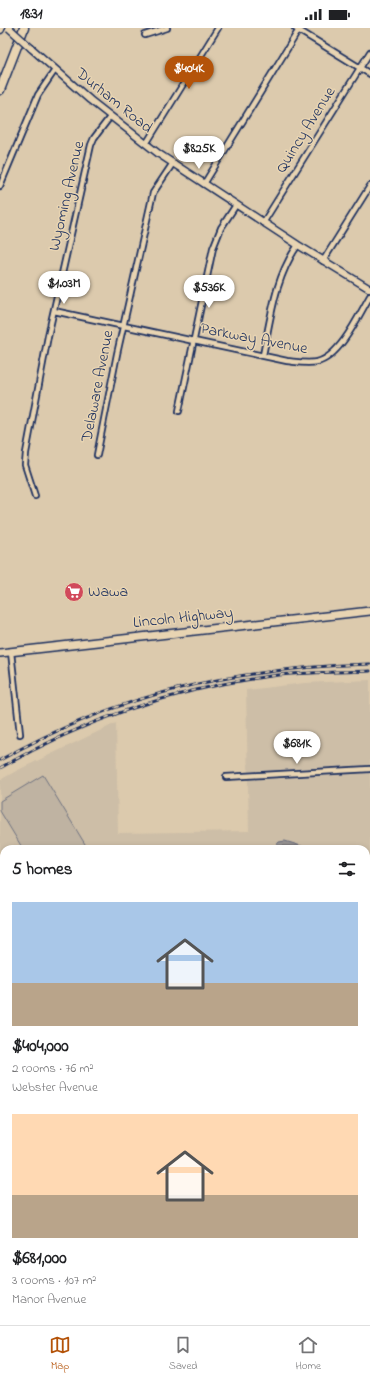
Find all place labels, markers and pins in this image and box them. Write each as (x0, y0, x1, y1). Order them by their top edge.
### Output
pin: $404K (161, 56, 217, 90)
pin: $825K (171, 136, 227, 170)
pin: $1.03M (31, 271, 97, 305)
pin: $536K (181, 275, 237, 309)
place label: Wawa (88, 580, 128, 604)
supermarket icon: Wawa (63, 581, 85, 603)
pin: $681K (269, 731, 325, 765)

